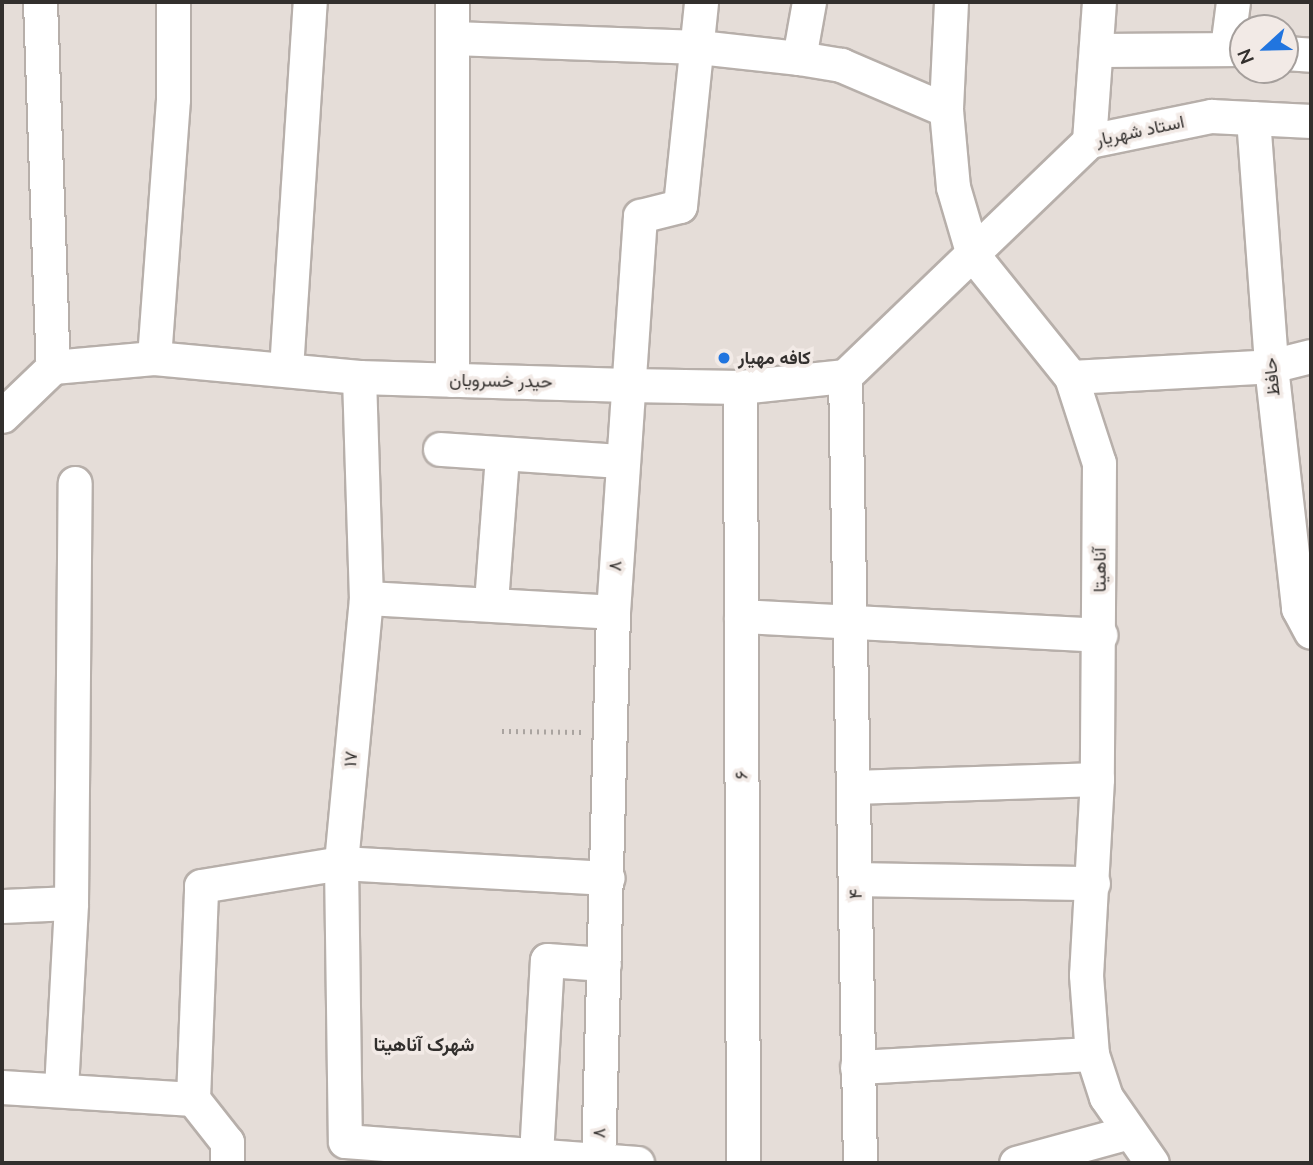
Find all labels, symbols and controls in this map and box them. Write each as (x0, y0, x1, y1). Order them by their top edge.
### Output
north arrow (1229, 14, 1299, 84)
text: N (1232, 45, 1261, 68)
street label: استاد شهریار (1094, 111, 1186, 151)
place label: کافه مهیار (738, 347, 811, 369)
marker: کافه مهیار (716, 350, 732, 366)
street label: حافظ (1259, 357, 1285, 397)
street label: حیدر خسرویان (449, 369, 553, 393)
street label: آناهیتا (1089, 548, 1111, 592)
street label: ۸ (604, 560, 626, 572)
street label: ۱۷ (340, 750, 362, 768)
street label: ۶ (731, 771, 753, 779)
street label: ۴ (845, 889, 867, 899)
district label: شهرک آناهیتا (373, 1035, 475, 1057)
street label: ۸ (588, 1127, 610, 1139)

